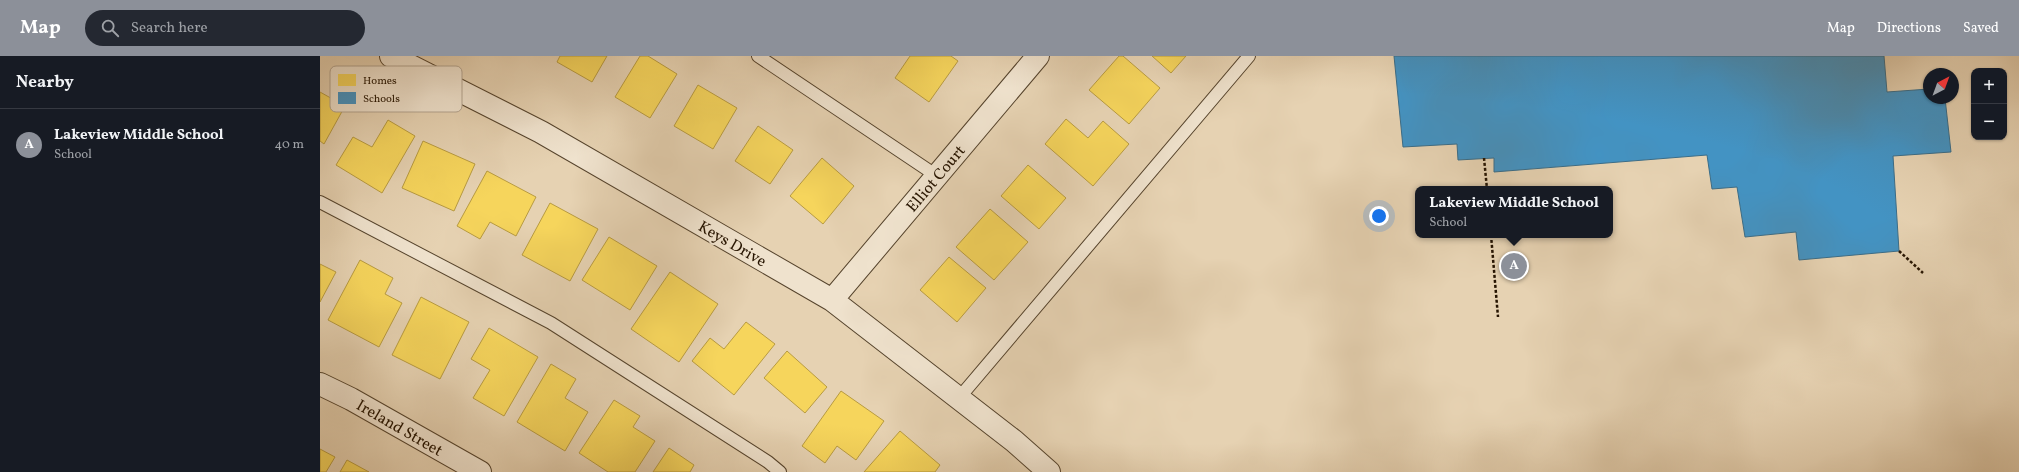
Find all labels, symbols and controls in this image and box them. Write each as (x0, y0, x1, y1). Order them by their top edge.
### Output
search box (85, 10, 365, 46)
text: Map (20, 15, 61, 41)
icon: search (99, 17, 121, 39)
text: Search here (131, 18, 208, 39)
text: Map (1827, 19, 1855, 38)
text: Directions (1877, 19, 1941, 38)
text: Saved (1963, 19, 1999, 38)
legend (330, 66, 462, 112)
north arrow (1923, 68, 1959, 104)
map controls (1971, 68, 2007, 140)
button: + (1971, 68, 2007, 104)
text: Nearby (16, 71, 74, 94)
text: Homes (363, 74, 397, 89)
text: Schools (363, 92, 400, 107)
button: − (1971, 104, 2007, 140)
text: Lakeview Middle School (54, 125, 224, 146)
text: A (24, 136, 34, 154)
text: 40 m (275, 136, 304, 154)
street label: Elliot Court (902, 141, 971, 218)
text: School (54, 146, 92, 164)
popup (1415, 186, 1613, 238)
text: Lakeview Middle School (1429, 193, 1599, 214)
your location (1369, 206, 1389, 226)
text: School (1429, 214, 1467, 232)
street label: Keys Drive (694, 216, 770, 273)
pin: A (1501, 251, 1527, 281)
street label: Ireland Street (352, 395, 447, 463)

